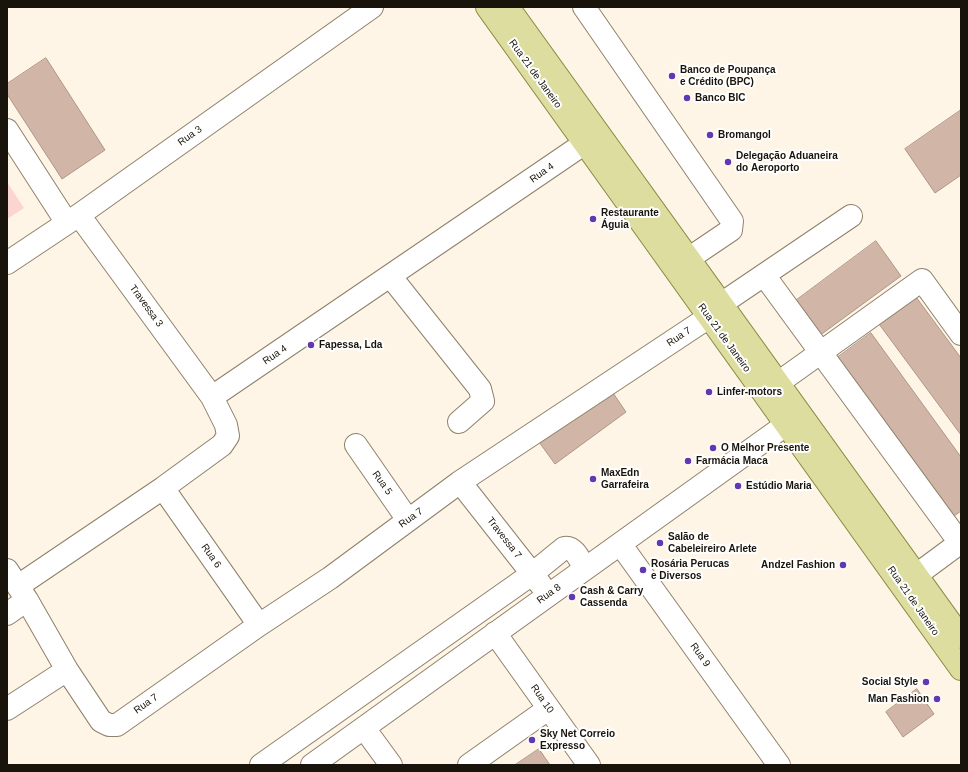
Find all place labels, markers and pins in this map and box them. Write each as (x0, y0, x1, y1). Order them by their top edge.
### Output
place label: Banco de Poupança e Crédito (BPC) (680, 64, 776, 88)
marker: Banco de Poupança e Crédito (BPC) (667, 71, 677, 81)
place label: Banco BIC (695, 92, 746, 104)
marker: Banco BIC (682, 93, 692, 103)
place label: Bromangol (718, 129, 771, 141)
marker: Bromangol (705, 130, 715, 140)
place label: Delegação Aduaneira do Aeroporto (736, 150, 838, 174)
marker: Delegação Aduaneira do Aeroporto (723, 157, 733, 167)
place label: Restaurante Águia (601, 207, 659, 230)
marker: Restaurante Águia (588, 214, 598, 224)
place label: Fapessa, Lda (319, 339, 382, 351)
marker: Fapessa, Lda (306, 340, 316, 350)
place label: Linfer-motors (717, 386, 782, 398)
marker: Linfer-motors (704, 387, 714, 397)
place label: O Melhor Presente (721, 442, 809, 454)
marker: O Melhor Presente (708, 443, 718, 453)
place label: Farmácia Maca (696, 455, 768, 467)
marker: Farmácia Maca (683, 456, 693, 466)
place label: MaxEdn Garrafeira (601, 467, 649, 490)
marker: MaxEdn Garrafeira (588, 474, 598, 484)
place label: Estúdio Maria (746, 480, 812, 492)
marker: Estúdio Maria (733, 481, 743, 491)
place label: Salão de Cabeleireiro Arlete (668, 531, 757, 554)
marker: Salão de Cabeleireiro Arlete (655, 538, 665, 548)
place label: Rosária Perucas e Diversos (651, 558, 729, 582)
place label: Andzel Fashion (761, 559, 835, 571)
marker: Andzel Fashion (838, 560, 848, 570)
marker: Rosária Perucas e Diversos (638, 565, 648, 575)
place label: Cash & Carry Cassenda (580, 585, 643, 608)
marker: Cash & Carry Cassenda (567, 592, 577, 602)
place label: Social Style (862, 676, 918, 688)
marker: Social Style (921, 677, 931, 687)
place label: Man Fashion (868, 693, 929, 705)
marker: Man Fashion (932, 694, 942, 704)
place label: Sky Net Correio Expresso (540, 728, 615, 752)
marker: Sky Net Correio Expresso (527, 735, 537, 745)

